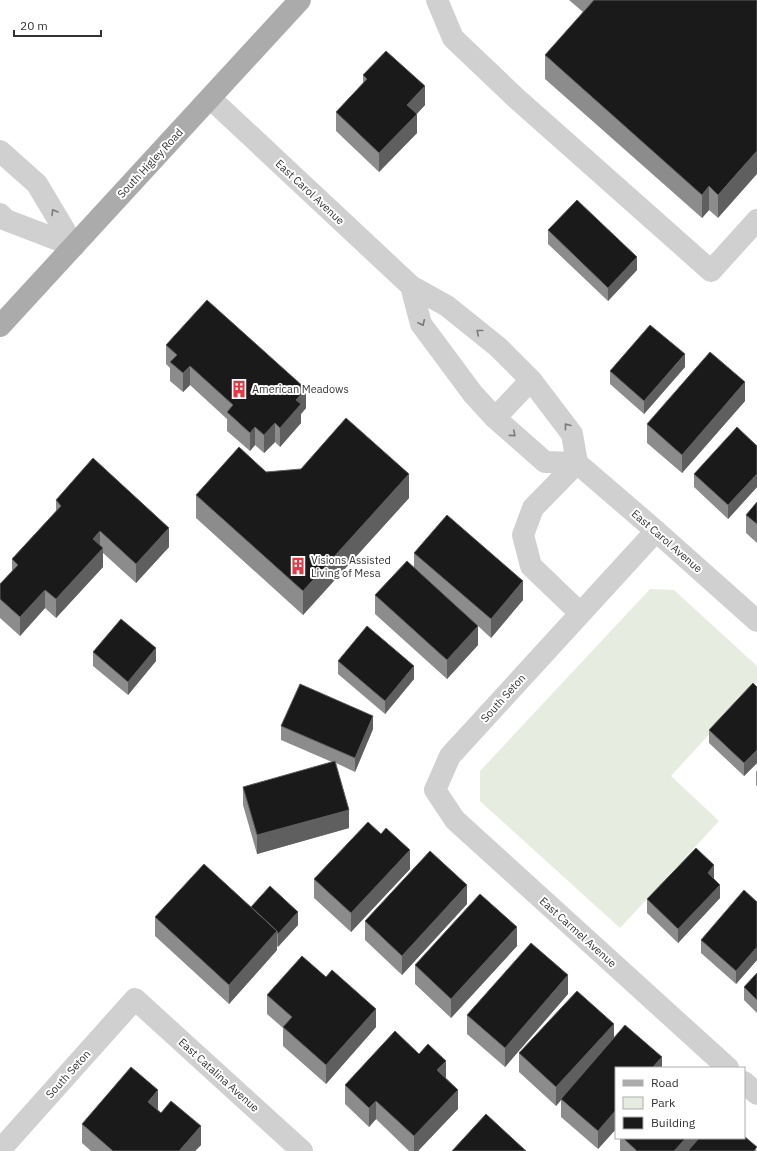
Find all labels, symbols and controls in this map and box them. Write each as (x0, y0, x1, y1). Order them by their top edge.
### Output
scale bar (14, 12, 101, 38)
text: 20 m (20, 18, 48, 33)
street label: South Higley Road (114, 125, 186, 201)
street label: East Carol Avenue (273, 156, 347, 228)
one-way arrow (51, 209, 59, 216)
one-way arrow (417, 319, 425, 327)
one-way arrow (476, 329, 483, 336)
building icon: American Meadows (229, 379, 249, 399)
place label: American Meadows (252, 382, 349, 396)
one-way arrow (565, 424, 572, 431)
one-way arrow (508, 429, 516, 437)
street label: East Carol Avenue (629, 506, 705, 576)
place label: Visions Assisted Living of Mesa (311, 553, 391, 580)
building icon: Visions Assisted Living of Mesa (288, 556, 308, 576)
street label: South Seton (478, 671, 528, 725)
street label: East Carmel Avenue (537, 894, 619, 970)
street label: East Catalina Avenue (176, 1035, 262, 1115)
street label: South Seton (43, 1047, 93, 1101)
legend (615, 1067, 745, 1139)
text: Road (651, 1075, 679, 1090)
text: Park (651, 1095, 676, 1110)
text: Building (651, 1115, 696, 1130)

